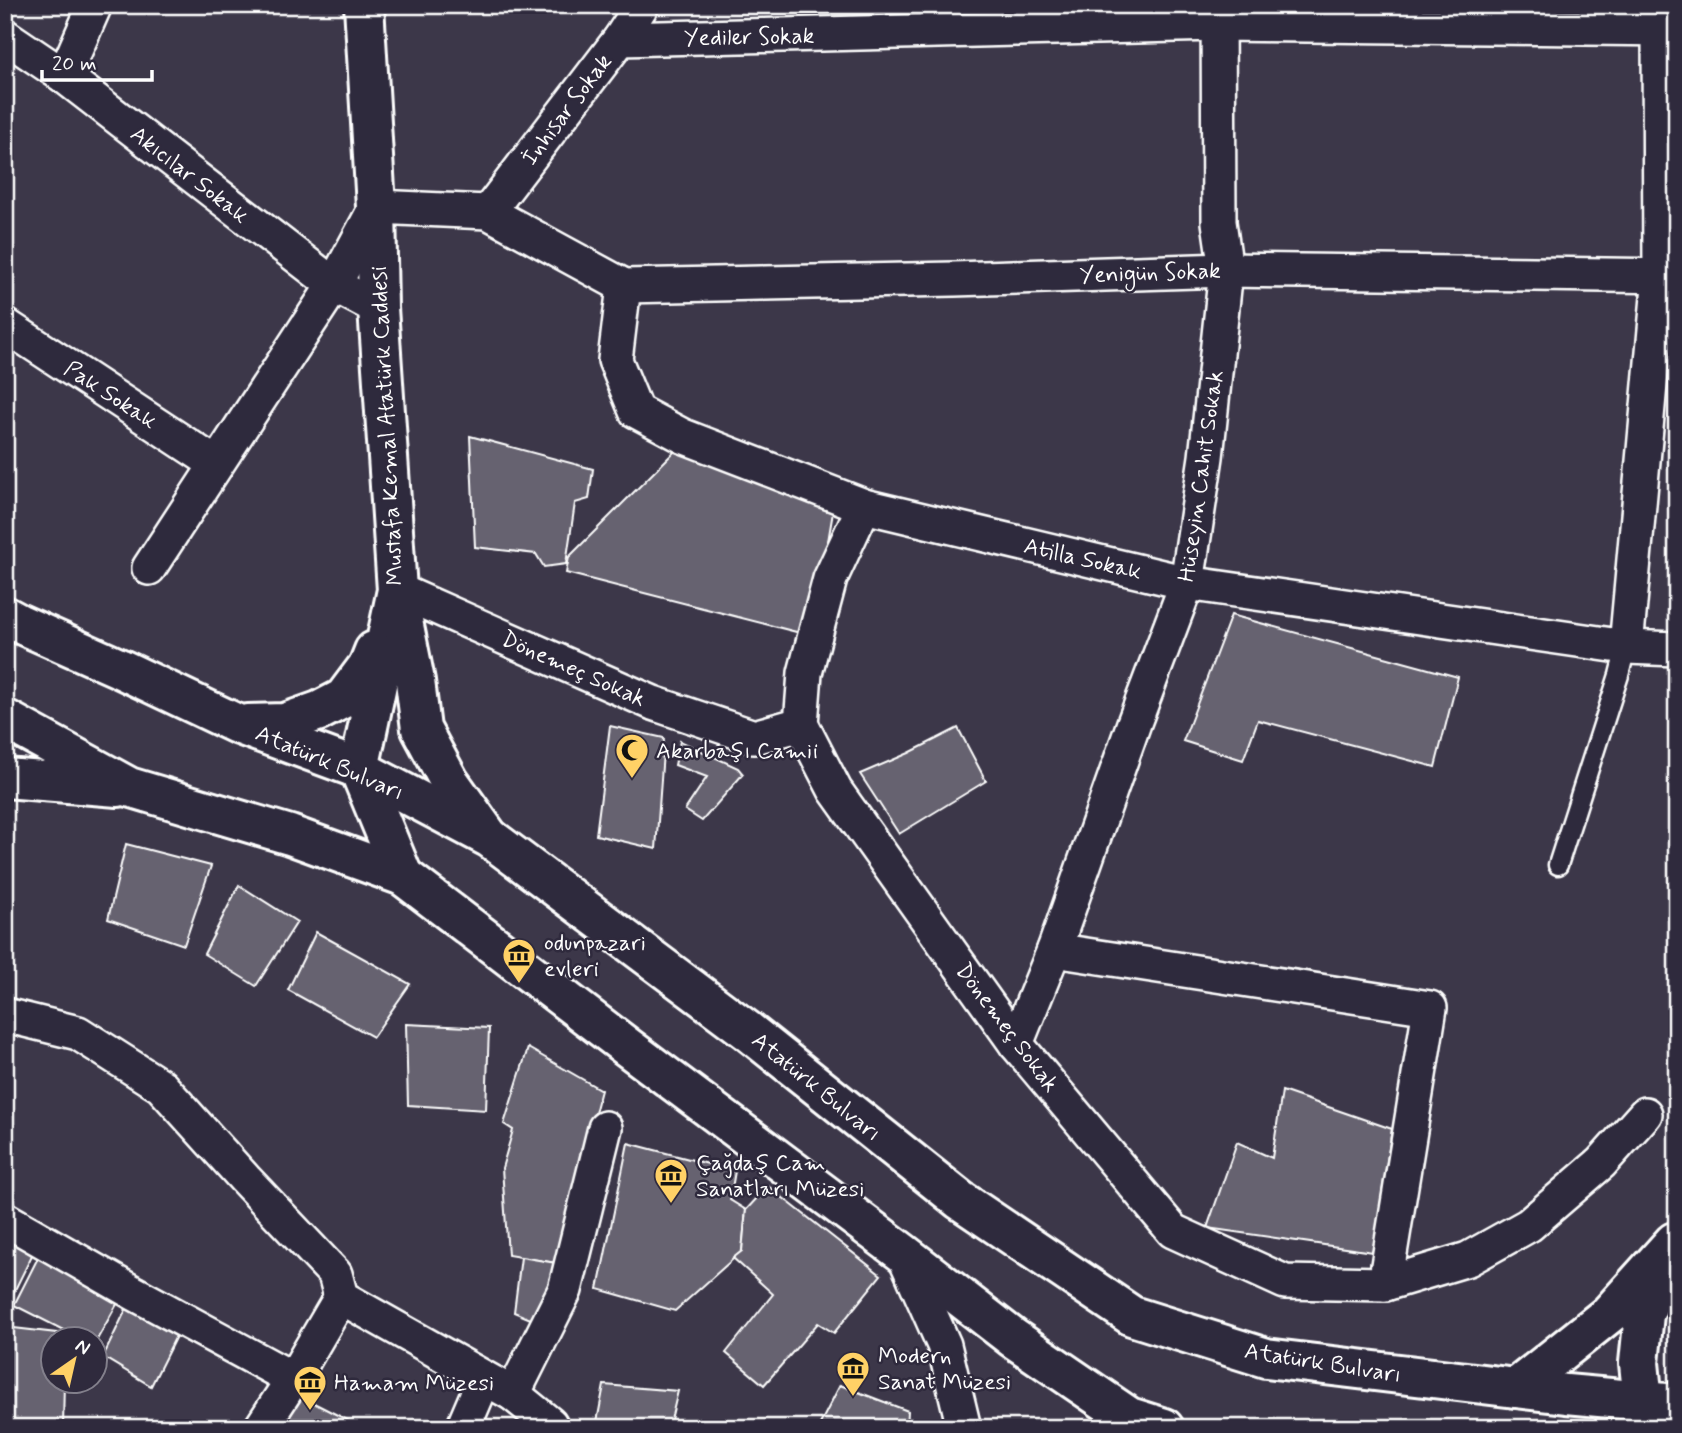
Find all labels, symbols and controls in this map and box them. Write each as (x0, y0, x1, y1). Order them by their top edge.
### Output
street label: Yediler Sokak (684, 22, 814, 54)
scale bar (42, 38, 152, 82)
street label: İnhisar Sokak (516, 48, 619, 172)
text: 20 m (52, 50, 97, 78)
street label: Akıcılar Sokak (123, 120, 254, 231)
street label: Yenigün Sokak (1079, 257, 1221, 293)
street label: Mustafa Kemal Atatürk Caddesi (365, 265, 411, 586)
street label: Pak Sokak (58, 355, 162, 437)
street label: Hüseyin Cahit Sokak (1172, 369, 1232, 584)
street label: Atilla Sokak (1021, 532, 1144, 588)
street label: Dönemeç Sokak (496, 625, 650, 715)
street label: Atatürk Bulvarı (251, 719, 408, 809)
mosque icon: Akarbaşı Camii (613, 731, 651, 780)
place label: Akarbaşı Camii (656, 737, 818, 767)
place label: odunpazari evleri (544, 929, 646, 985)
museum icon: odunpazari evleri (500, 936, 538, 985)
street label: Dönemeç Sokak (948, 957, 1065, 1099)
street label: Atatürk Bulvarı (745, 1026, 887, 1149)
place label: Çağdaş Cam Sanatları Müzesi (696, 1149, 864, 1205)
museum icon: Çağdaş Cam Sanatları Müzesi (652, 1156, 690, 1205)
north arrow (38, 1324, 108, 1394)
text: N (70, 1333, 95, 1361)
street label: Atatürk Bulvarı (1242, 1337, 1403, 1391)
place label: Modern Sanat Müzesi (878, 1342, 1011, 1398)
museum icon: Modern Sanat Müzesi (834, 1349, 872, 1398)
museum icon: Hamam Müzesi (291, 1363, 329, 1412)
place label: Hamam Müzesi (334, 1369, 494, 1399)

